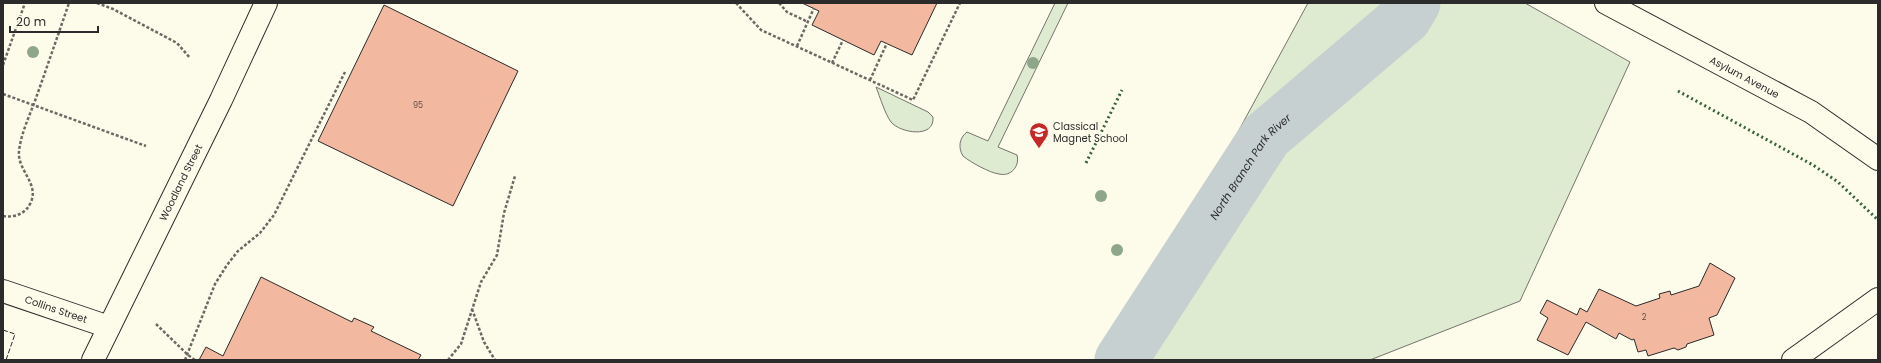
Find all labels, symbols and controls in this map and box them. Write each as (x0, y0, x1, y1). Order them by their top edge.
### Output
scale bar (10, 8, 98, 34)
text: 20 m (16, 13, 46, 30)
street label: Asylum Avenue (1707, 52, 1782, 102)
house number: 95 (413, 100, 423, 111)
water label: North Branch Park River (1206, 109, 1295, 223)
place label: Classical Magnet School (1053, 119, 1128, 146)
school or university icon: Classical Magnet School (1028, 121, 1050, 149)
street label: Woodland Street (156, 141, 206, 223)
street label: Collins Street (23, 292, 89, 327)
house number: 2 (1642, 312, 1647, 323)

